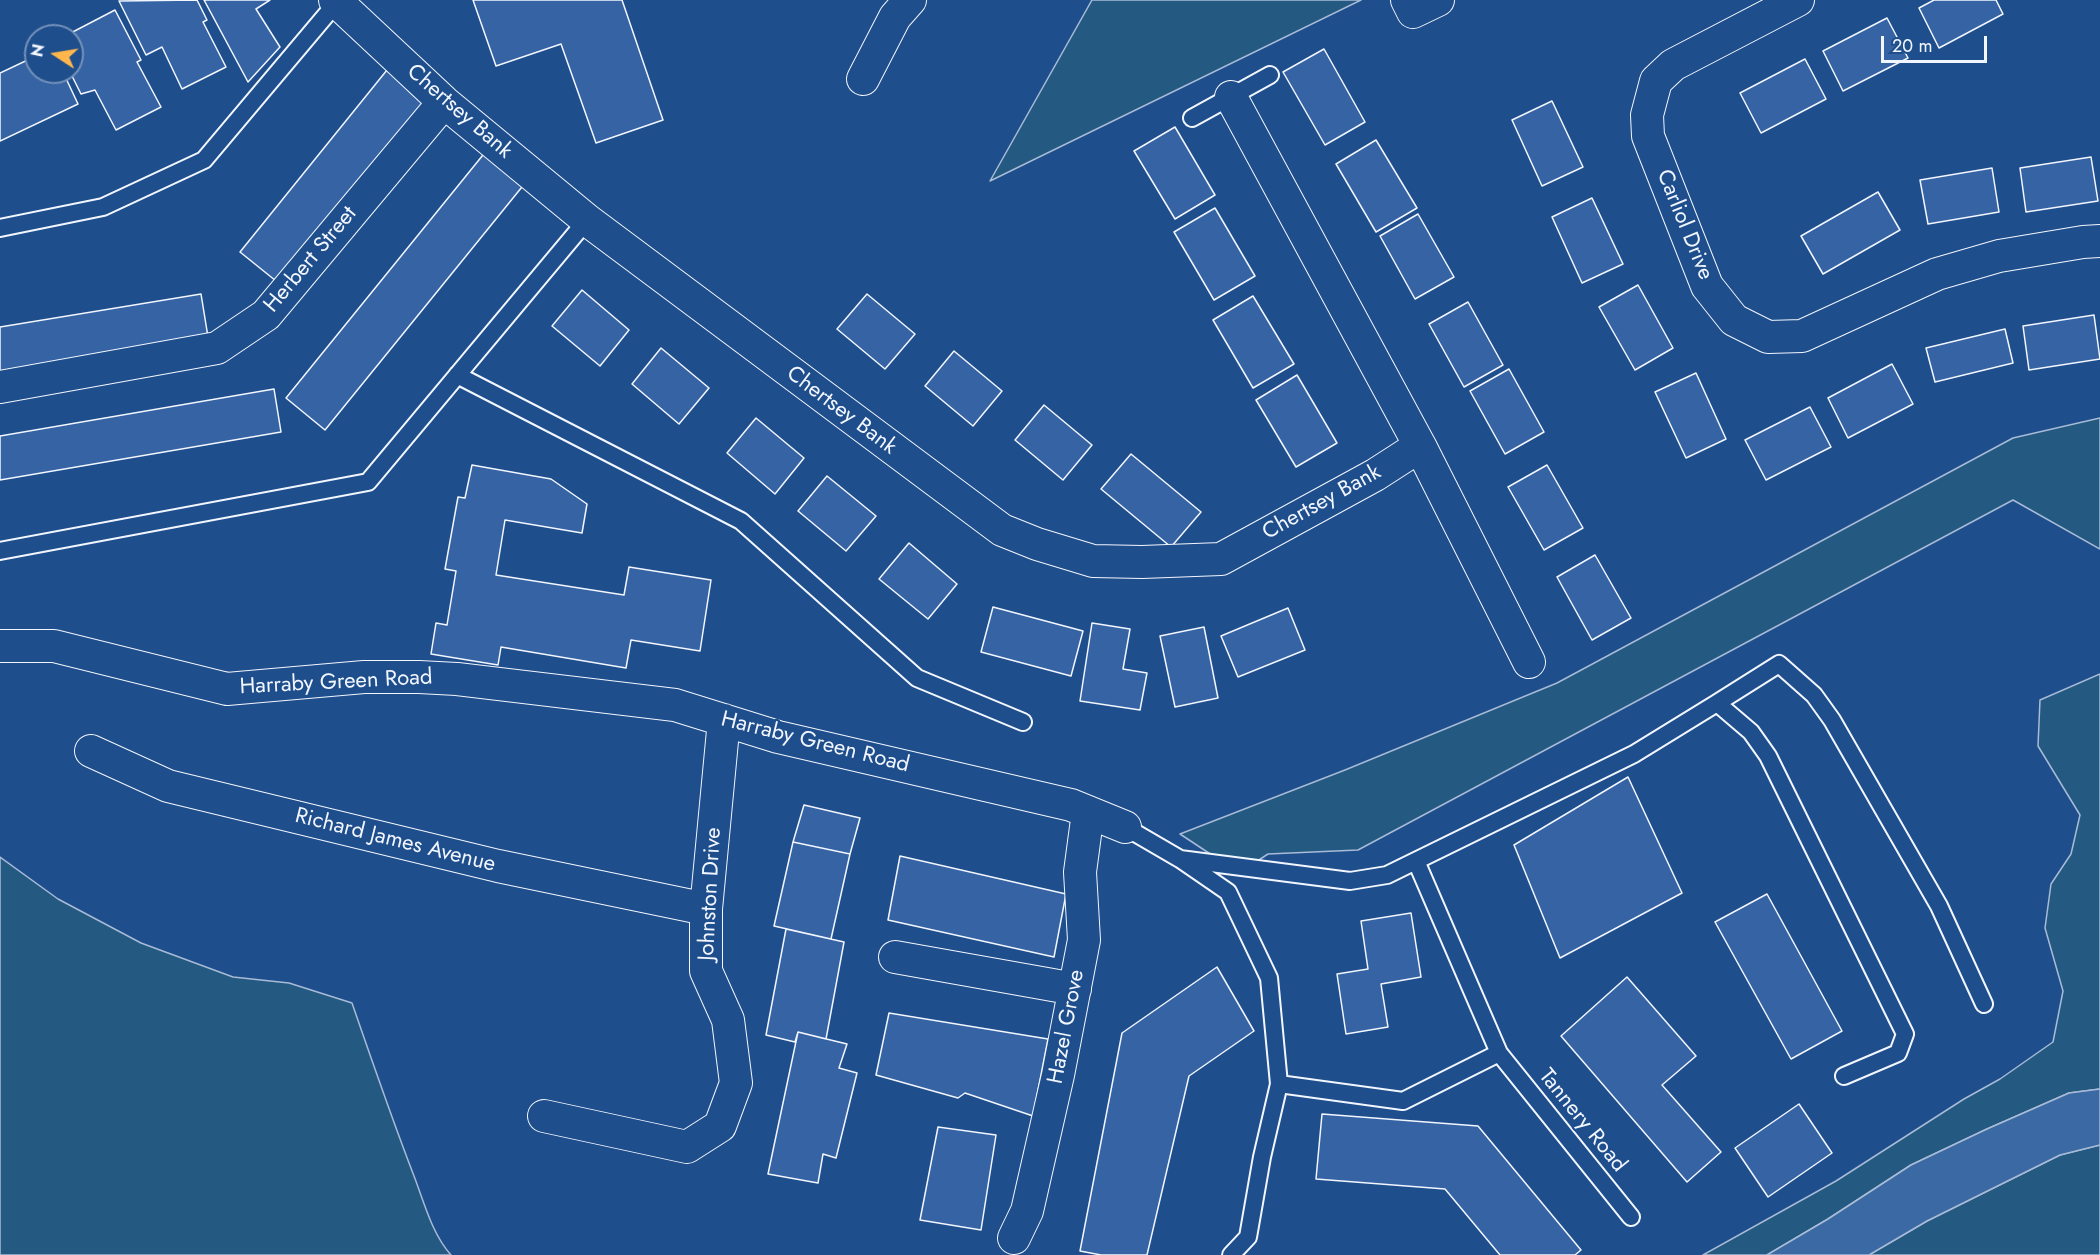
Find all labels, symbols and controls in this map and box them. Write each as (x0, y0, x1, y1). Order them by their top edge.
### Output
north arrow (24, 24, 84, 84)
scale bar (1884, 24, 1990, 62)
text: 20 m (1892, 33, 1932, 59)
text: N (25, 42, 50, 59)
street label: Chertsey Bank (401, 59, 517, 165)
street label: Carliol Drive (1650, 166, 1718, 284)
street label: Herbert Street (259, 202, 363, 318)
street label: Chertsey Bank (781, 361, 901, 461)
street label: Chertsey Bank (1258, 460, 1386, 546)
street label: Harraby Green Road (239, 665, 433, 701)
street label: Harraby Green Road (718, 707, 912, 779)
street label: Richard James Avenue (292, 803, 498, 879)
street label: Johnston Drive (694, 827, 728, 961)
street label: Hazel Grove (1043, 968, 1091, 1086)
street label: Tannery Road (1532, 1064, 1632, 1178)

